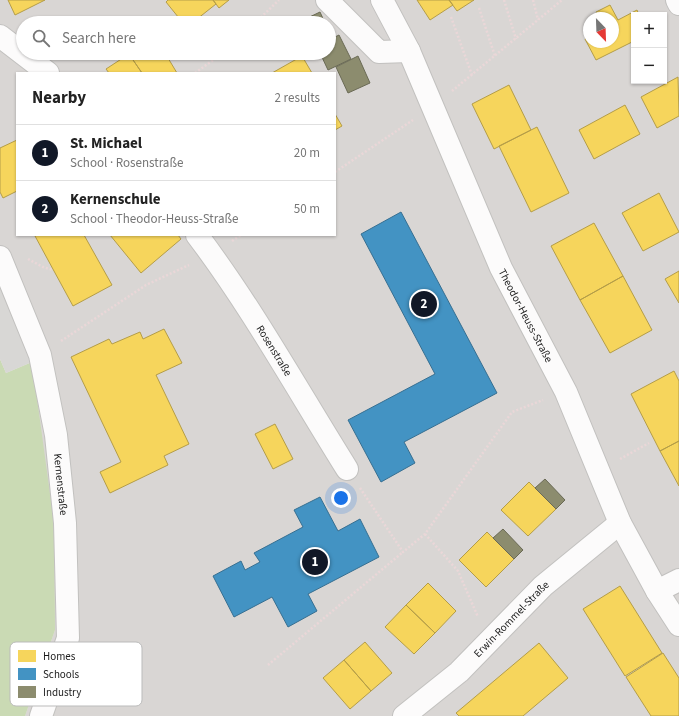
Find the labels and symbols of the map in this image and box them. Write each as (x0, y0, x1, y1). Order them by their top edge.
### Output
north arrow (583, 12, 619, 48)
street label: Theodor-Heuss-Straße (495, 266, 556, 366)
pin: 2 (411, 289, 437, 319)
street label: Rosenstraße (253, 322, 296, 379)
street label: Kernenstraße (50, 453, 71, 517)
your location (331, 488, 351, 508)
pin: 1 (302, 547, 328, 577)
street label: Erwin-Rommel-Straße (470, 577, 553, 661)
legend (10, 642, 142, 706)
text: Homes (43, 649, 76, 664)
text: Schools (43, 667, 80, 682)
text: Industry (43, 685, 81, 700)

